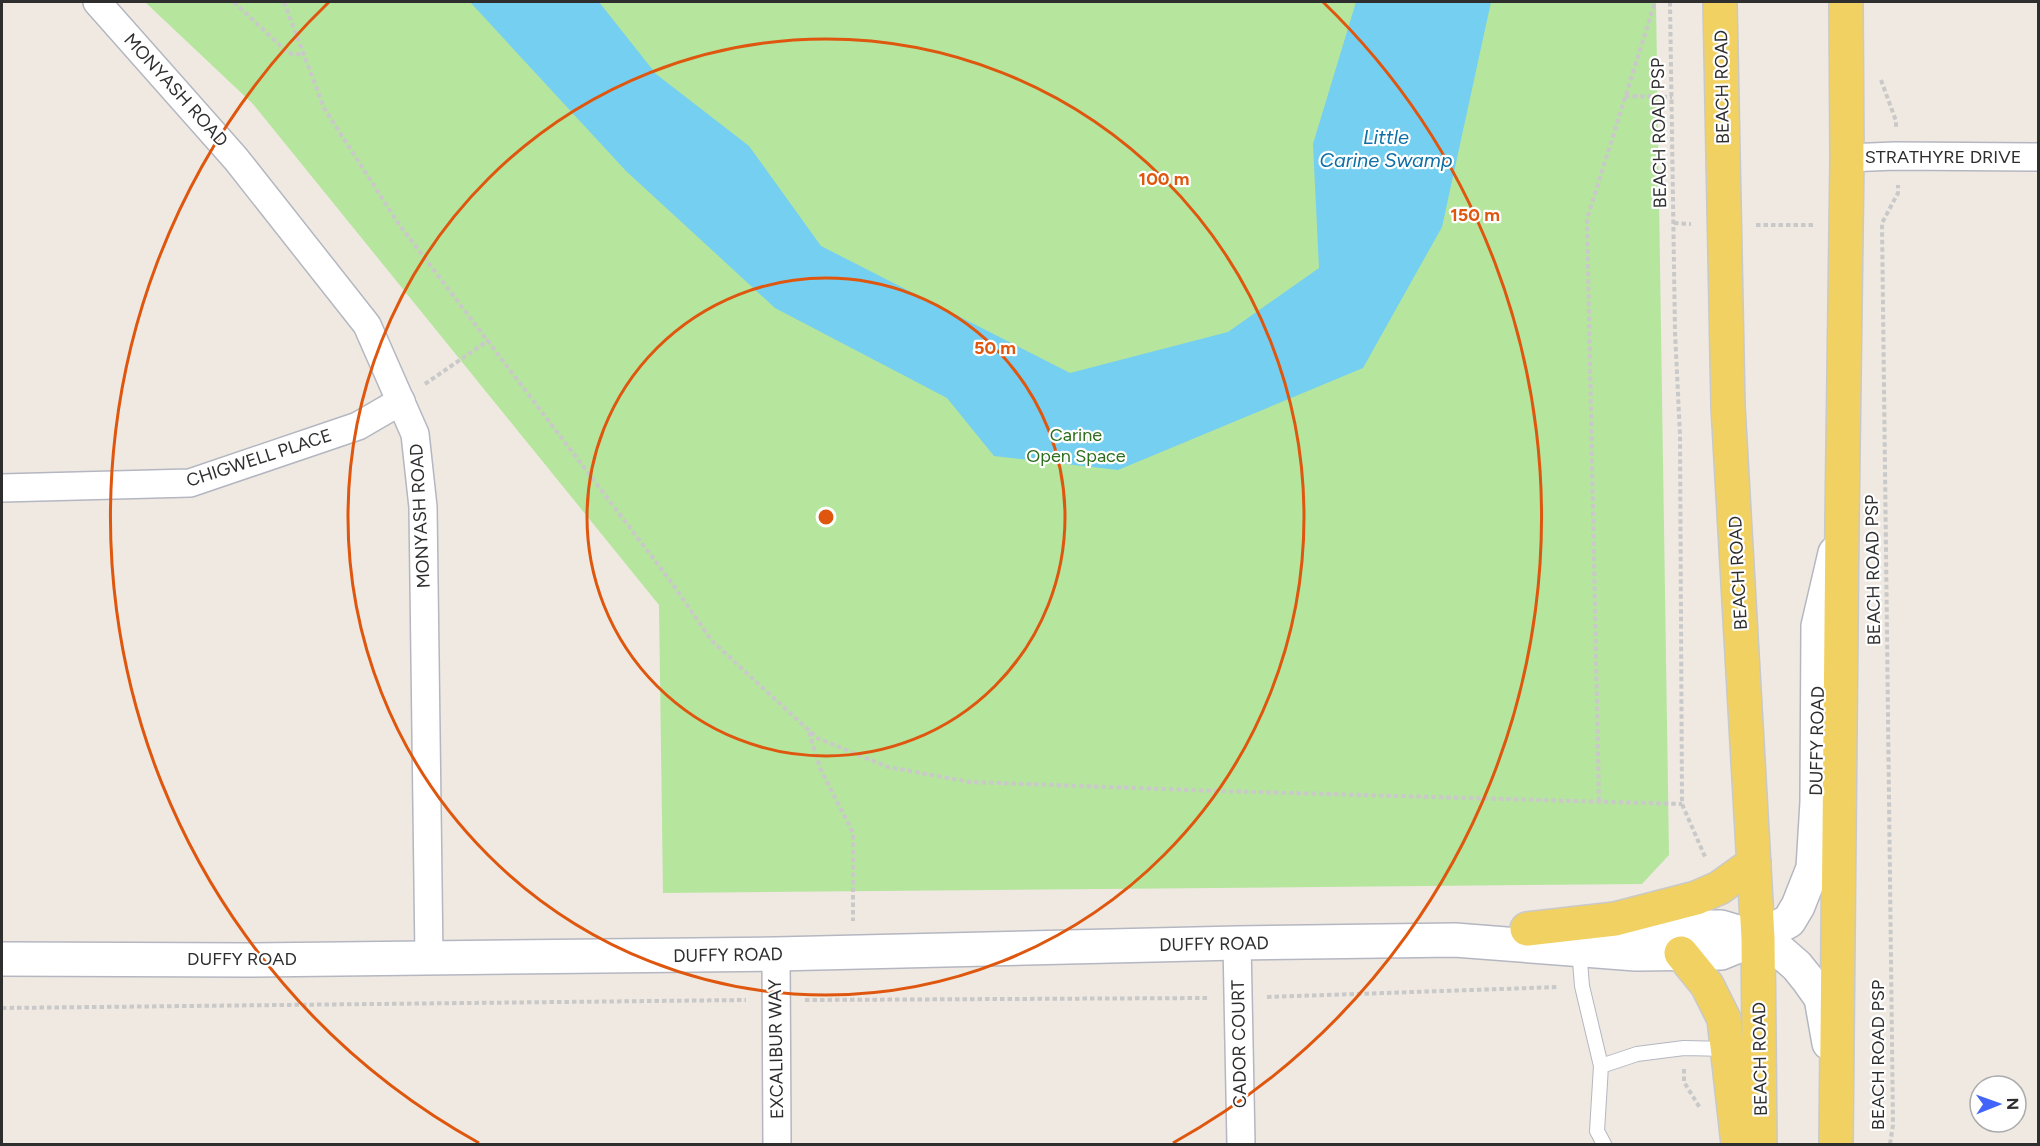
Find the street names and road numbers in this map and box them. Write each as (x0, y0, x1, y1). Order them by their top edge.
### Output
street label: MONYASH ROAD (119, 29, 233, 151)
street label: BEACH ROAD (1710, 30, 1734, 144)
street label: BEACH ROAD PSP (1647, 58, 1671, 208)
street label: STRATHYRE DRIVE (1865, 146, 2021, 168)
street label: CHIGWELL PLACE (184, 424, 334, 492)
street label: MONYASH ROAD (405, 443, 435, 589)
street label: BEACH ROAD PSP (1861, 495, 1885, 645)
street label: BEACH ROAD (1724, 515, 1752, 631)
street label: DUFFY ROAD (1805, 686, 1829, 796)
street label: DUFFY ROAD (1159, 932, 1269, 956)
street label: DUFFY ROAD (673, 943, 783, 967)
street label: DUFFY ROAD (187, 948, 297, 970)
street label: EXCALIBUR WAY (764, 979, 788, 1119)
street label: CADOR COURT (1227, 980, 1251, 1108)
street label: BEACH ROAD PSP (1867, 980, 1889, 1130)
street label: BEACH ROAD (1748, 1002, 1772, 1116)

